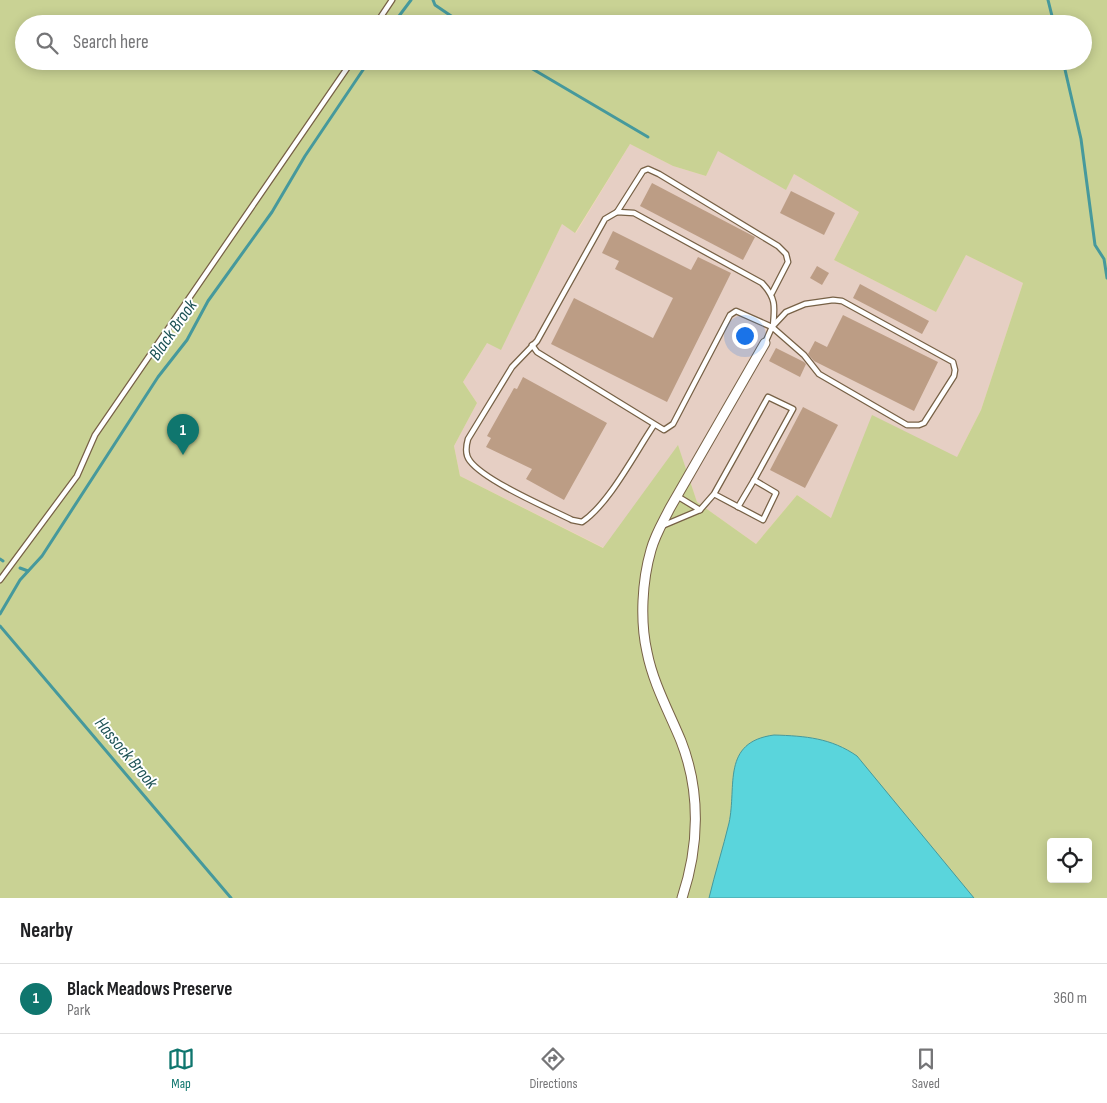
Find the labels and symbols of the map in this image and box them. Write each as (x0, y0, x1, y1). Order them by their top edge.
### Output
water label: Black Brook (145, 295, 202, 364)
your location (732, 323, 758, 349)
pin: 1 (167, 414, 199, 455)
water label: Hassock Brook (90, 713, 163, 794)

